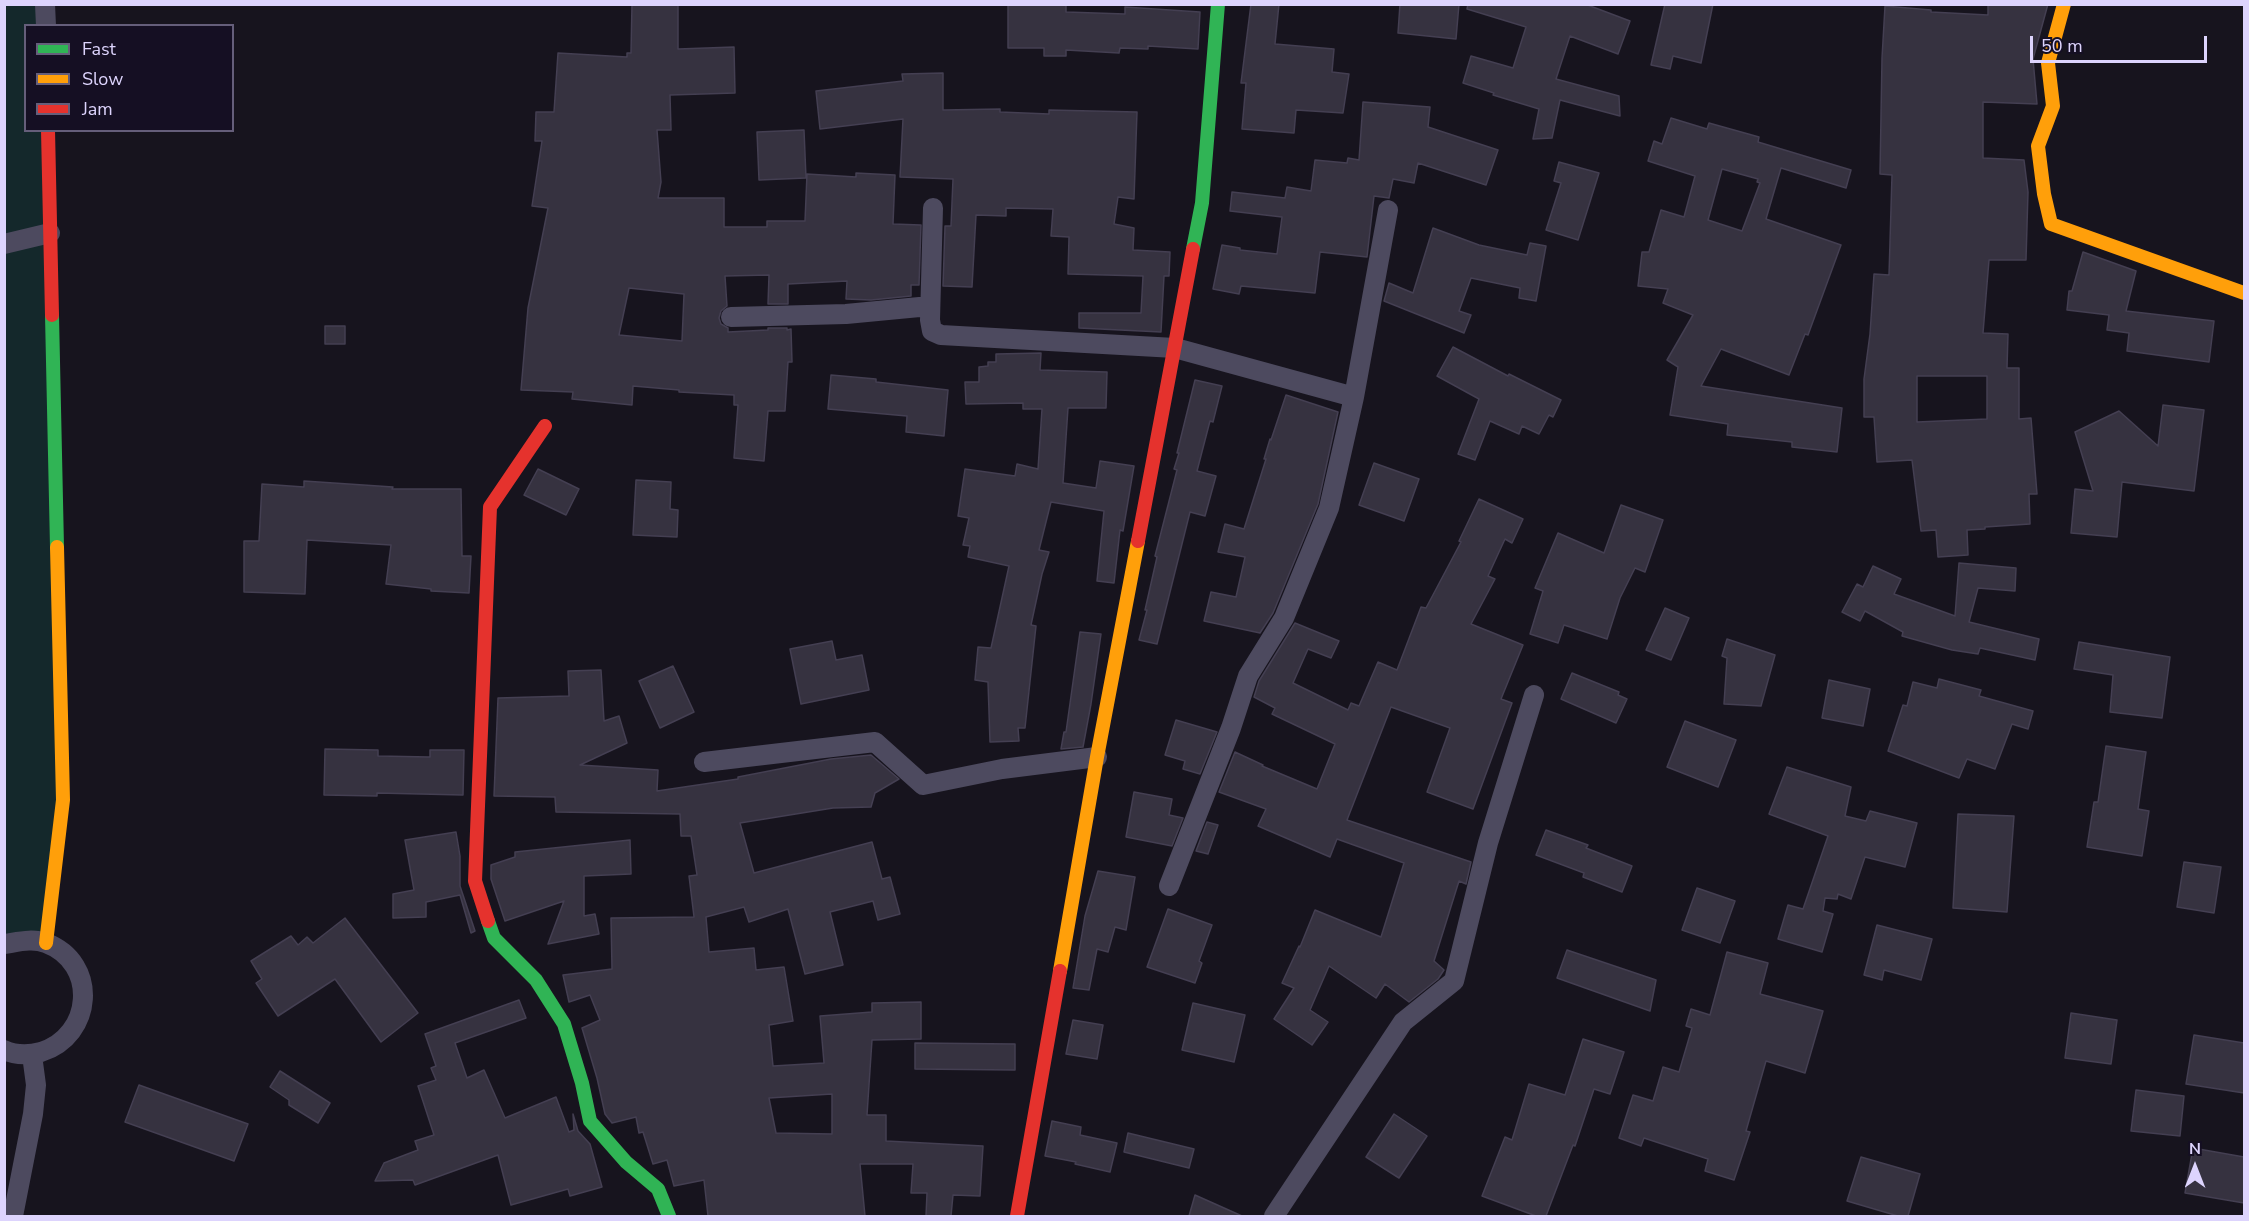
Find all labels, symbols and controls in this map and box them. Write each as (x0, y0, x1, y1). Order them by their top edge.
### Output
legend (24, 24, 234, 132)
scale bar (2033, 24, 2210, 62)
text: 50 m (2041, 34, 2083, 58)
text: Fast (82, 37, 116, 61)
text: Slow (82, 67, 123, 91)
text: Jam (82, 97, 113, 121)
north arrow (2165, 1137, 2225, 1197)
text: N (2189, 1138, 2201, 1160)

